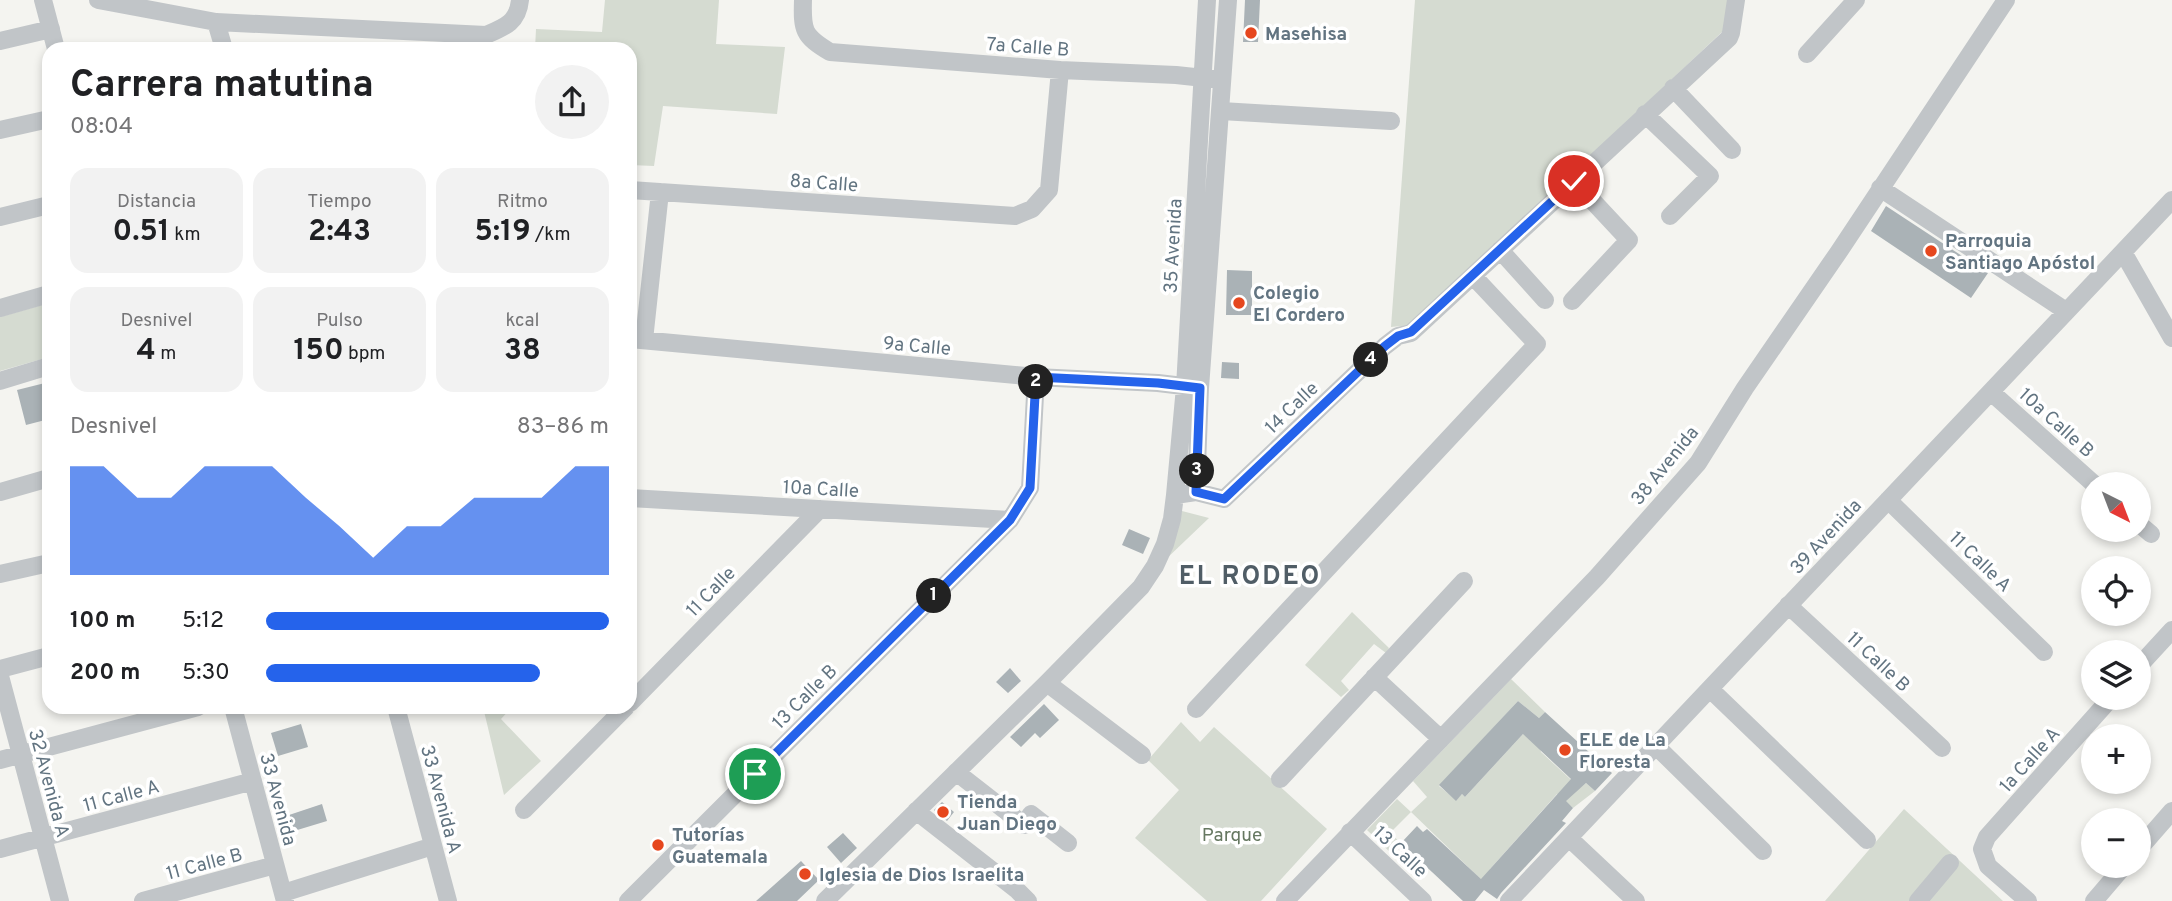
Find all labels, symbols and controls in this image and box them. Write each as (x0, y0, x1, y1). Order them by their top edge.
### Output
place label: Masehisa (1265, 23, 1347, 47)
marker: Masehisa (1243, 25, 1259, 41)
street label: 7a Calle B (986, 33, 1070, 63)
text: Carrera matutina (70, 62, 374, 111)
button: share (535, 65, 609, 139)
text: 08:04 (70, 113, 133, 142)
pin (1544, 151, 1604, 211)
icon: check (1555, 162, 1593, 200)
street label: 8a Calle (789, 170, 859, 198)
text: Distancia (117, 190, 196, 214)
text: Tiempo (307, 190, 372, 214)
text: Ritmo (497, 190, 548, 214)
street label: 35 Avenida (1160, 198, 1188, 294)
text: 0.51 (112, 214, 170, 251)
text: 2:43 (308, 214, 371, 251)
text: 5:19 (475, 214, 531, 251)
text: km (170, 223, 201, 247)
text: /km (531, 223, 570, 247)
place label: Parroquia Santiago Apóstol (1945, 230, 2095, 276)
marker: Parroquia Santiago Apóstol (1923, 243, 1939, 259)
place label: Colegio El Cordero (1253, 282, 1345, 328)
marker: Colegio El Cordero (1231, 295, 1247, 311)
text: Desnivel (120, 309, 193, 333)
text: Pulso (316, 309, 363, 333)
text: kcal (506, 309, 539, 333)
street label: 9a Calle (882, 332, 952, 362)
text: 4 (137, 333, 156, 370)
text: 150 (294, 333, 344, 370)
text: 38 (504, 333, 541, 370)
text: m (156, 342, 176, 366)
text: bpm (344, 342, 385, 366)
pin: 4 (1354, 342, 1388, 378)
text: 4 (1364, 347, 1377, 371)
pin: 2 (1018, 364, 1054, 400)
text: 2 (1030, 369, 1041, 393)
street label: 14 Calle (1261, 377, 1324, 440)
street label: 10a Calle B (2013, 383, 2098, 464)
text: Desnivel (70, 413, 157, 442)
text: 83–86 m (517, 413, 609, 442)
street label: 38 Avenida (1626, 422, 1705, 511)
pin: 3 (1180, 454, 1214, 489)
text: 3 (1191, 458, 1202, 482)
north arrow (2081, 472, 2151, 542)
map controls (2081, 472, 2151, 878)
street label: 10a Calle (782, 476, 860, 504)
street label: 39 Avenida (1786, 495, 1867, 580)
street label: 11 Calle A (1943, 527, 2016, 598)
button: locate (2081, 556, 2151, 626)
district label: EL RODEO (1179, 561, 1321, 594)
street label: 11 Calle (682, 562, 741, 623)
pin: 1 (916, 578, 951, 614)
text: 1 (930, 583, 937, 607)
text: 100 m (70, 607, 135, 636)
text: 5:12 (182, 607, 224, 636)
street label: 11 Calle B (1841, 627, 1914, 698)
button: layers (2081, 640, 2151, 710)
text: 200 m (70, 659, 140, 688)
text: 5:30 (182, 659, 230, 688)
street label: 13 Calle B (768, 660, 843, 735)
street label: 1a Calle A (1995, 723, 2066, 798)
button: + (2081, 724, 2151, 794)
street label: 32 Avenida A (22, 727, 74, 840)
place label: ELE de La Floresta (1579, 729, 1666, 775)
marker: ELE de La Floresta (1557, 742, 1573, 758)
street label: 33 Avenida A (414, 743, 466, 856)
pin (725, 744, 785, 804)
street label: 33 Avenida (253, 751, 301, 848)
icon: arrive (736, 755, 774, 793)
street label: 11 Calle A (81, 775, 162, 819)
place label: Tienda Juan Diego (957, 791, 1057, 837)
marker: Tienda Juan Diego (935, 804, 951, 820)
button: − (2081, 808, 2151, 878)
street label: 13 Calle (1368, 821, 1432, 884)
place label: Tutorías Guatemala (672, 824, 768, 870)
park label: Parque (1202, 824, 1262, 848)
marker: Tutorías Guatemala (650, 837, 666, 853)
street label: 11 Calle B (164, 843, 245, 887)
place label: Iglesia de Dios Israelita (819, 864, 1024, 888)
marker: Iglesia de Dios Israelita (797, 866, 813, 882)

